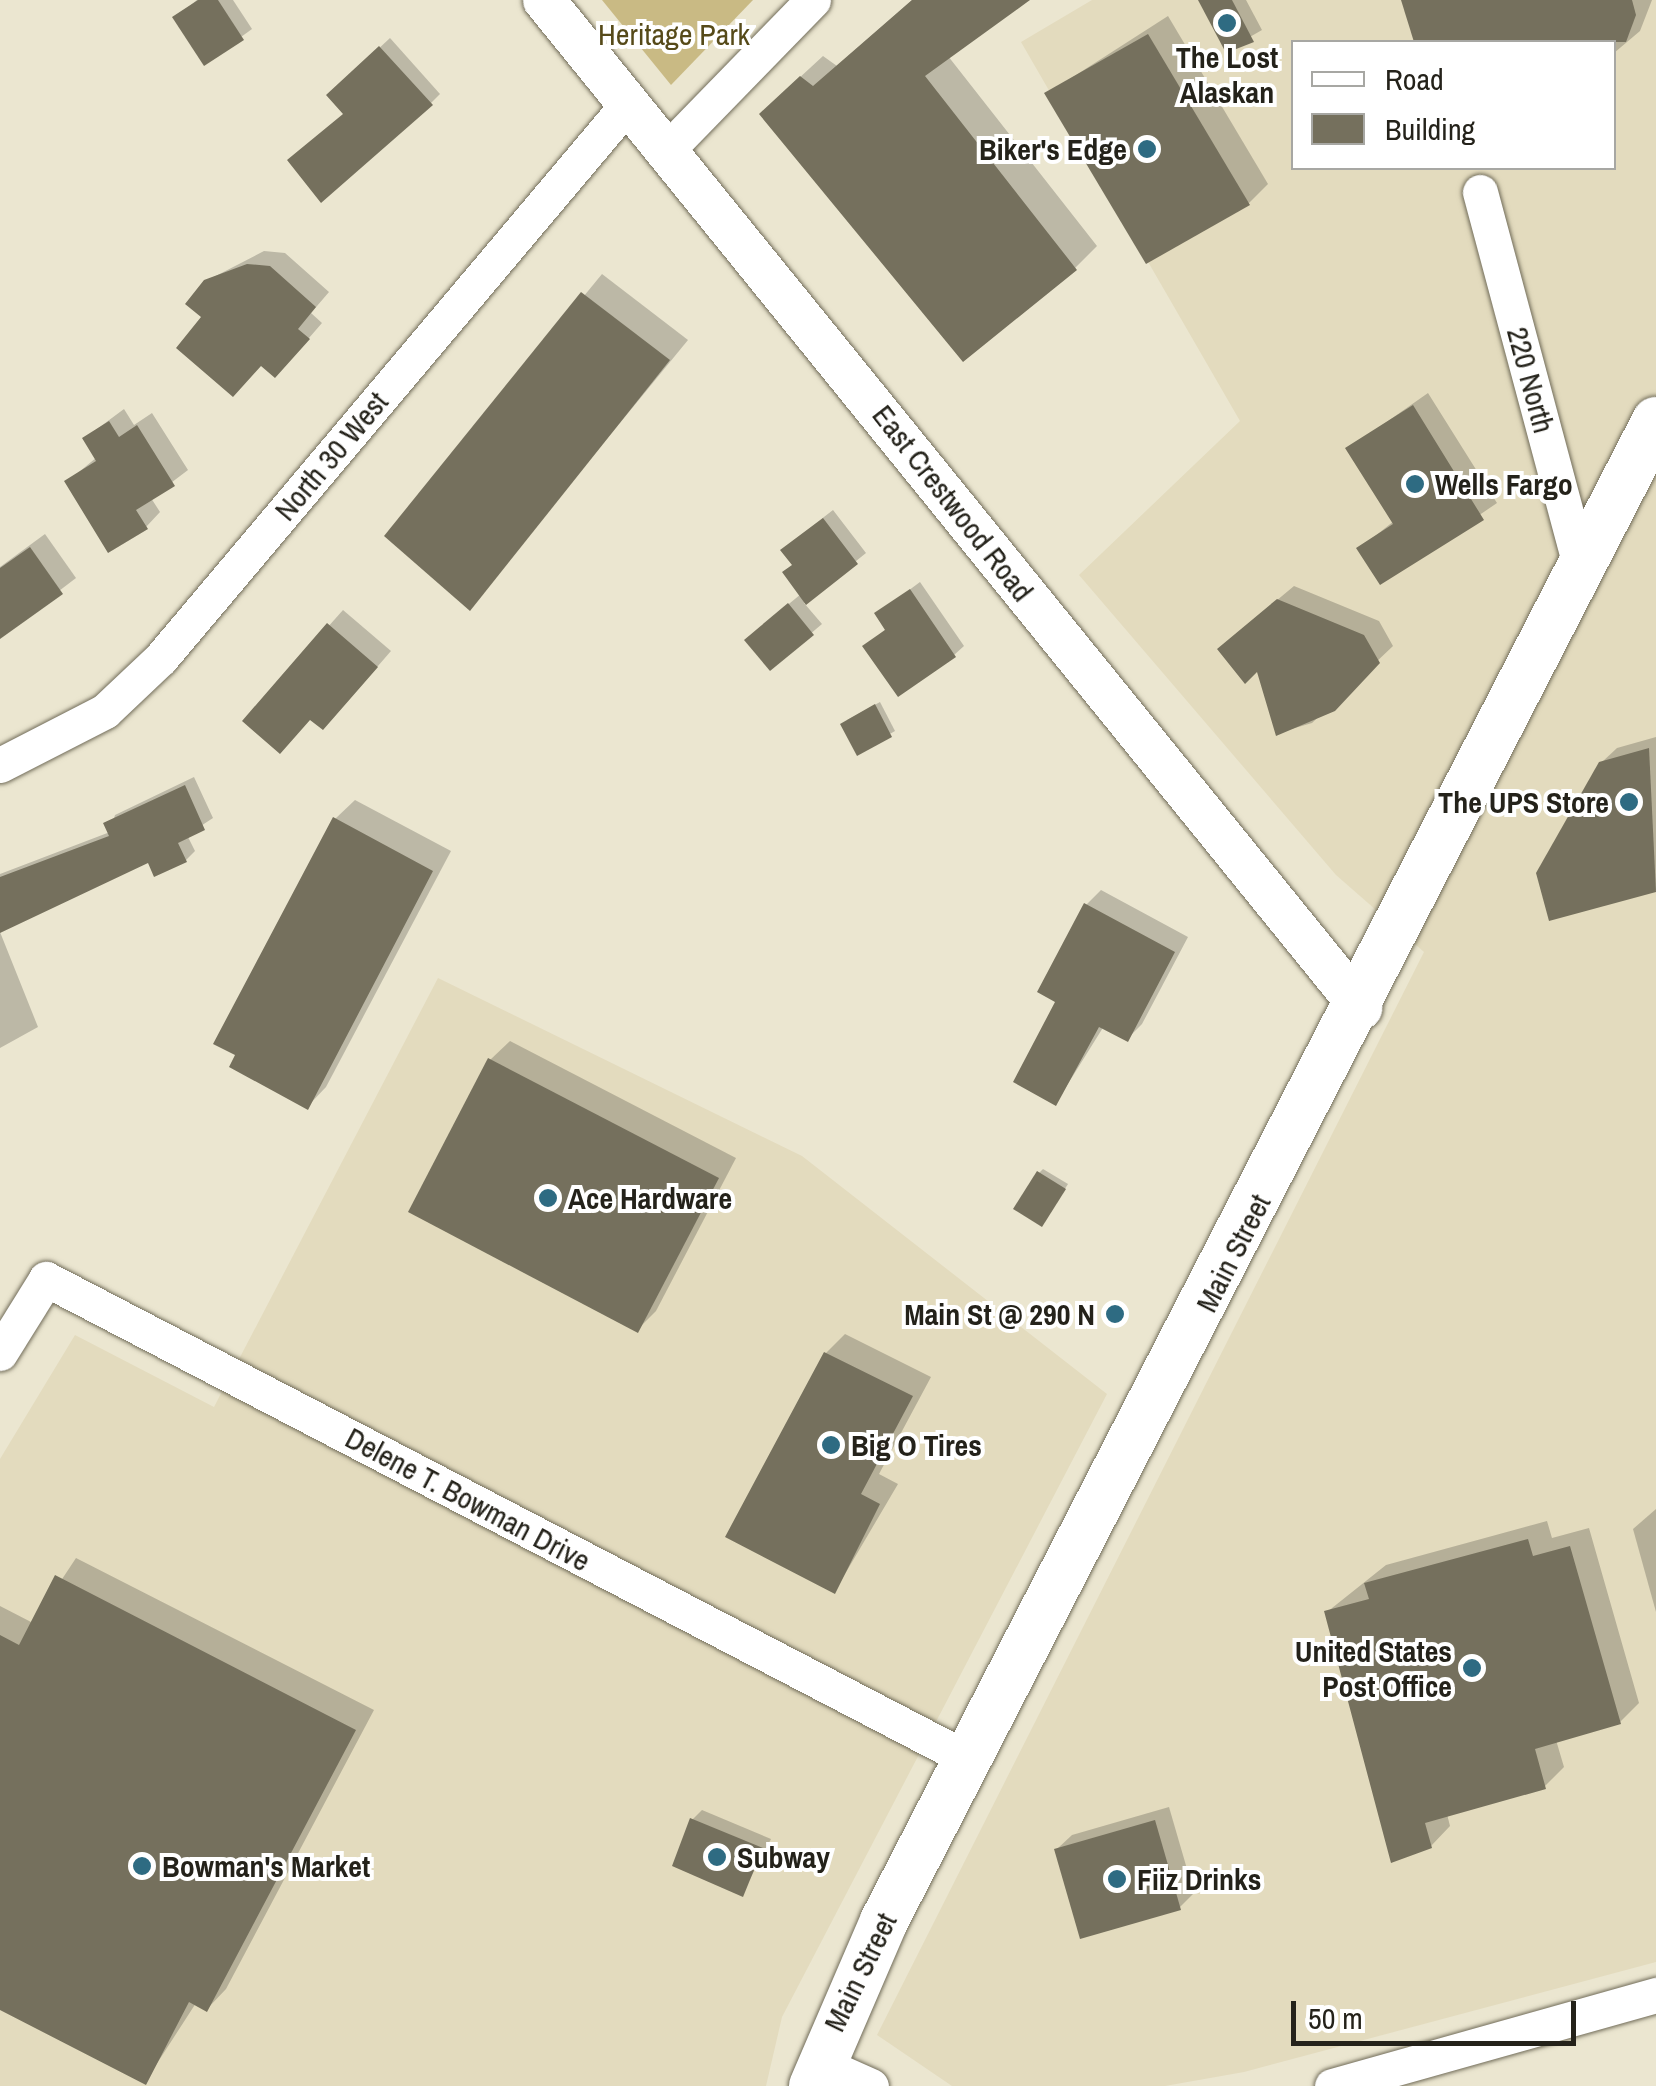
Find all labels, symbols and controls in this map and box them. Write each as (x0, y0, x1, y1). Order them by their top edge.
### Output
marker: The Lost Alaskan (1216, 12, 1238, 34)
park label: Heritage Park (598, 16, 750, 52)
place label: The Lost Alaskan (1176, 39, 1278, 110)
legend (1291, 40, 1616, 170)
text: Road (1385, 59, 1444, 99)
text: Building (1385, 109, 1475, 149)
place label: Biker's Edge (979, 131, 1127, 167)
marker: Biker's Edge (1136, 138, 1158, 160)
street label: 220 North (1500, 323, 1562, 437)
street label: North 30 West (267, 384, 395, 528)
street label: East Crestwood Road (865, 398, 1041, 608)
place label: Wells Fargo (1435, 466, 1573, 502)
marker: Wells Fargo (1404, 473, 1426, 495)
place label: The UPS Store (1438, 784, 1609, 820)
marker: The UPS Store (1618, 791, 1640, 813)
place label: Ace Hardware (568, 1180, 732, 1216)
marker: Ace Hardware (537, 1187, 559, 1209)
street label: Main Street (1188, 1188, 1278, 1318)
place label: Main St @ 290 N (904, 1296, 1095, 1332)
marker: Main St @ 290 N (1104, 1303, 1126, 1325)
street label: Delene T. Bowman Drive (339, 1419, 597, 1579)
place label: Big O Tires (851, 1427, 982, 1463)
marker: Big O Tires (820, 1434, 842, 1456)
place label: United States Post Office (1295, 1633, 1452, 1704)
marker: United States Post Office (1461, 1657, 1483, 1679)
place label: Subway (737, 1839, 830, 1875)
marker: Subway (706, 1846, 728, 1868)
place label: Bowman's Market (162, 1848, 370, 1884)
marker: Bowman's Market (131, 1855, 153, 1877)
place label: Fiiz Drinks (1137, 1861, 1261, 1897)
marker: Fiiz Drinks (1106, 1868, 1128, 1890)
street label: Main Street (816, 1907, 904, 2037)
scale bar (1296, 1981, 1581, 2043)
text: 50 m (1308, 1998, 1363, 2038)

